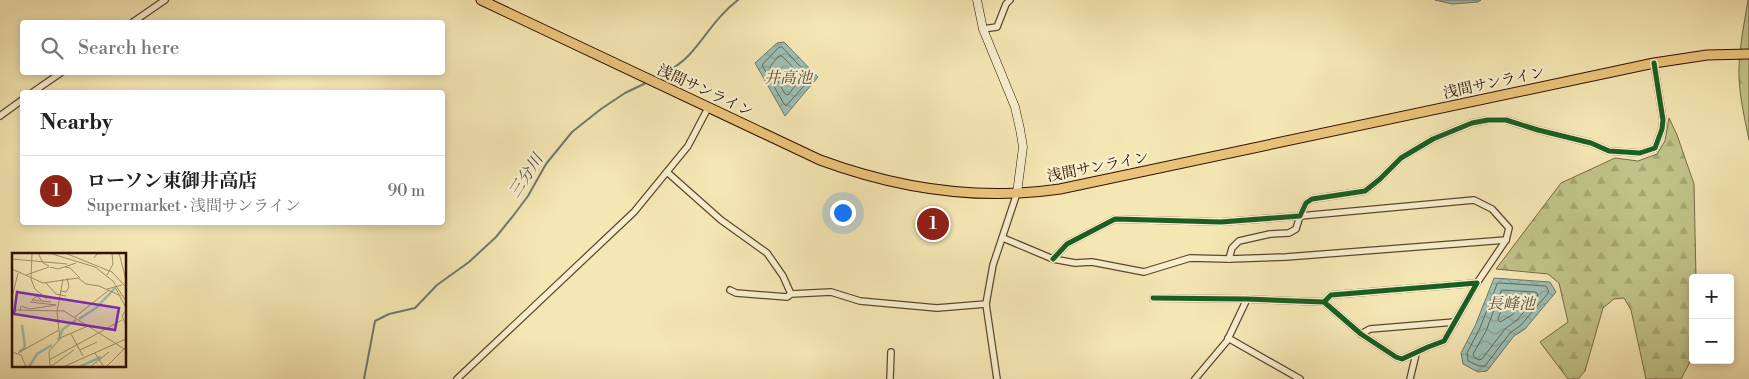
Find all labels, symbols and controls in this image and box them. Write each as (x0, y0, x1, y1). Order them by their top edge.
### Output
search box (20, 20, 445, 75)
icon: search (38, 34, 66, 62)
text: Search here (78, 36, 179, 60)
street label: 浅間サンライン (654, 60, 756, 122)
street label: 浅間サンライン (1441, 63, 1547, 103)
water label: 井高池 (764, 68, 814, 88)
text: Nearby (40, 110, 113, 136)
street label: 浅間サンライン (1045, 148, 1151, 186)
water label: 三分川 (505, 149, 549, 202)
text: ローソン東御井高店 (87, 169, 257, 193)
text: 1 (52, 181, 60, 201)
text: 90 m (387, 181, 425, 201)
text: Supermarket · 浅間サンライン (87, 196, 301, 216)
your location (830, 200, 856, 226)
pin: 1 (917, 205, 949, 243)
inset map (12, 253, 126, 366)
map controls (1689, 274, 1734, 364)
button: + (1689, 274, 1734, 319)
water label: 長峰池 (1487, 294, 1537, 314)
button: − (1689, 319, 1734, 364)

